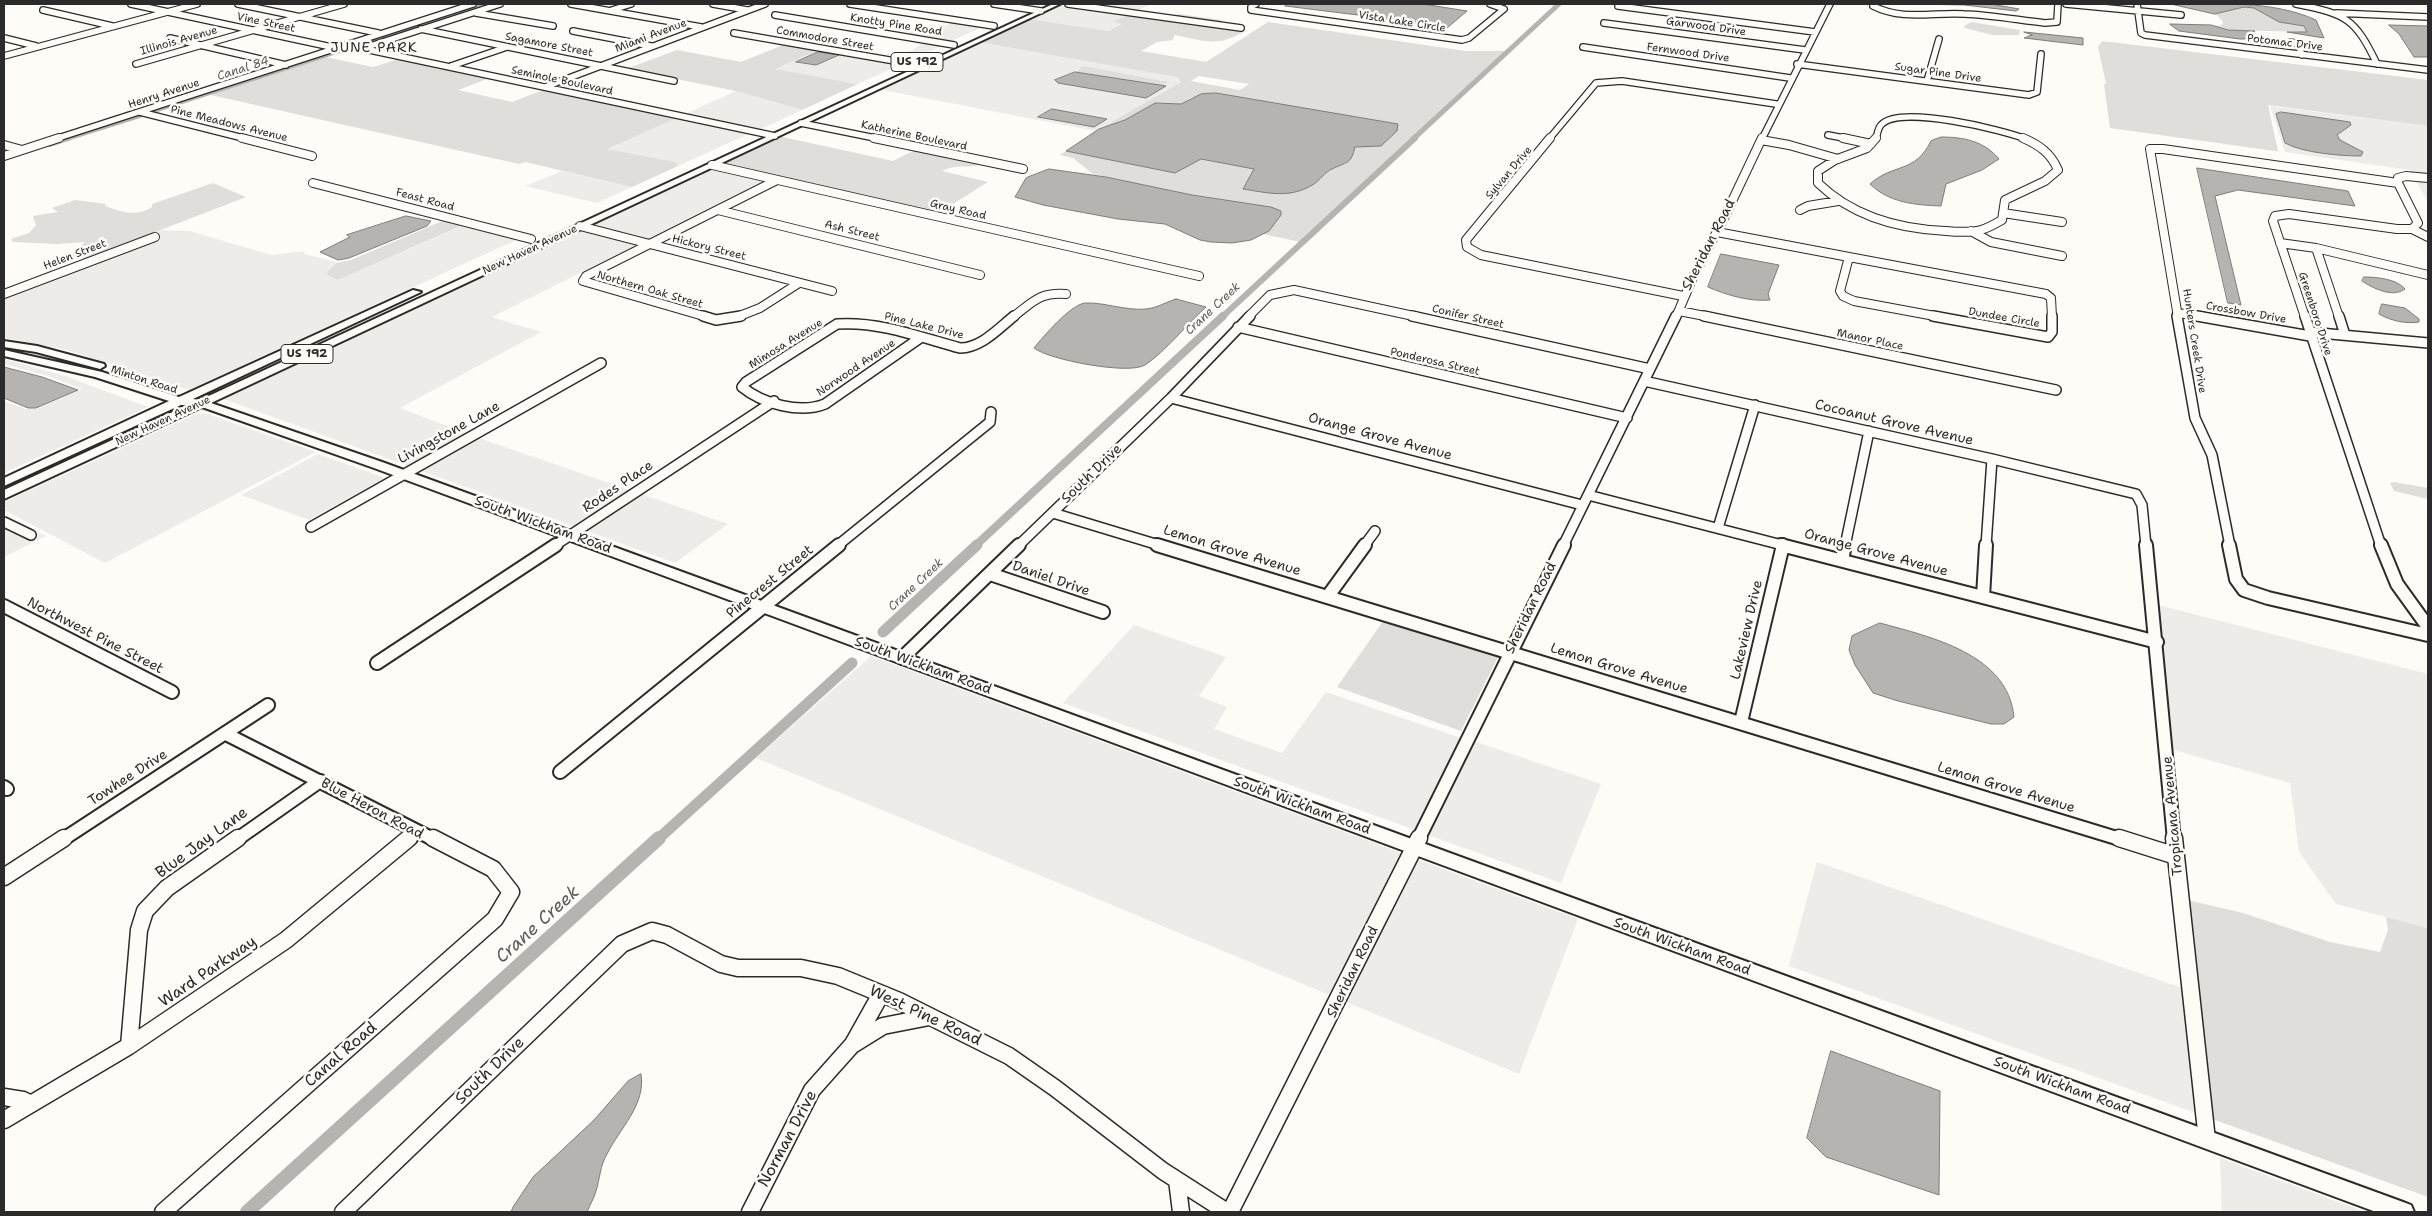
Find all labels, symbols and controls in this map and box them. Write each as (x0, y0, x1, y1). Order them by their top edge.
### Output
street label: Vista Lake Circle (1357, 9, 1447, 35)
street label: Vine Street (236, 10, 296, 36)
street label: Knotty Pine Road (849, 11, 943, 39)
street label: Garwood Drive (1665, 15, 1747, 39)
street label: Miami Avenue (613, 16, 689, 56)
street label: Illinois Avenue (139, 24, 219, 58)
street label: Commodore Street (775, 24, 875, 54)
street label: Sagamore Street (504, 30, 594, 60)
street label: Potomac Drive (2246, 32, 2324, 54)
district label: JUNE PARK (329, 40, 419, 56)
street label: Fernwood Drive (1646, 41, 1730, 65)
road number: US 192 (891, 52, 943, 72)
water label: Canal 84 (215, 54, 271, 84)
street label: Sugar Pine Drive (1894, 60, 1982, 86)
street label: Seminole Boulevard (510, 64, 614, 98)
street label: Henry Avenue (127, 76, 201, 112)
street label: Pine Meadows Avenue (169, 103, 289, 145)
street label: Katherine Boulevard (860, 118, 968, 154)
street label: Sylvan Drive (1483, 144, 1535, 202)
street label: Feast Road (394, 186, 456, 214)
street label: Gray Road (929, 197, 987, 223)
street label: Sheridan Road (1679, 197, 1739, 293)
street label: Ash Street (823, 218, 881, 244)
street label: New Haven Avenue (481, 222, 579, 278)
street label: Hickory Street (671, 232, 747, 264)
street label: Helen Street (42, 237, 108, 273)
street label: Northern Oak Street (596, 269, 704, 311)
street label: Greenboro Drive (2295, 271, 2335, 357)
water label: Crane Creek (1182, 280, 1244, 338)
street label: Hunters Creek Drive (2179, 288, 2209, 394)
street label: Crossbow Drive (2205, 299, 2287, 327)
street label: Conifer Street (1431, 302, 1505, 332)
street label: Dundee Circle (1967, 305, 2041, 331)
street label: Pine Lake Drive (883, 310, 965, 342)
street label: Mimosa Avenue (747, 316, 825, 372)
street label: Manor Place (1836, 327, 1904, 353)
street label: Norwood Avenue (814, 337, 898, 399)
road number: US 192 (281, 344, 333, 364)
street label: Ponderosa Street (1389, 345, 1481, 379)
street label: Minton Road (109, 363, 179, 397)
street label: New Haven Avenue (114, 393, 212, 449)
street label: Cocoanut Grove Avenue (1813, 397, 1975, 449)
street label: Livingstone Lane (395, 398, 503, 468)
street label: Orange Grove Avenue (1306, 410, 1454, 464)
street label: South Drive (1058, 441, 1126, 507)
street label: Rodes Place (579, 457, 657, 517)
street label: South Wickham Road (472, 492, 614, 558)
street label: Lemon Grove Avenue (1161, 522, 1303, 580)
street label: Orange Grove Avenue (1802, 526, 1950, 580)
street label: Pinecrest Street (723, 542, 817, 622)
water label: Crane Creek (885, 556, 947, 614)
street label: Daniel Drive (1010, 558, 1092, 600)
street label: Sheridan Road (1502, 559, 1560, 657)
street label: Lakeview Drive (1727, 579, 1767, 681)
street label: Northwest Pine Street (24, 594, 166, 678)
street label: South Wickham Road (852, 633, 994, 699)
street label: Lemon Grove Avenue (1548, 640, 1690, 698)
street label: Towhee Drive (85, 746, 171, 810)
street label: Tropicana Avenue (2159, 755, 2187, 877)
street label: Lemon Grove Avenue (1935, 759, 2077, 817)
street label: South Wickham Road (1231, 773, 1373, 839)
street label: Blue Heron Road (318, 775, 426, 843)
street label: Blue Jay Lane (152, 803, 252, 883)
water label: Crane Creek (492, 882, 584, 968)
street label: South Wickham Road (1611, 914, 1753, 980)
street label: Sheridan Road (1324, 923, 1382, 1021)
street label: Ward Parkway (156, 932, 260, 1012)
street label: West Pine Road (866, 982, 984, 1050)
street label: Canal Road (301, 1018, 381, 1092)
street label: South Drive (451, 1033, 529, 1109)
street label: South Wickham Road (1991, 1053, 2133, 1119)
street label: Norman Drive (754, 1087, 822, 1191)

